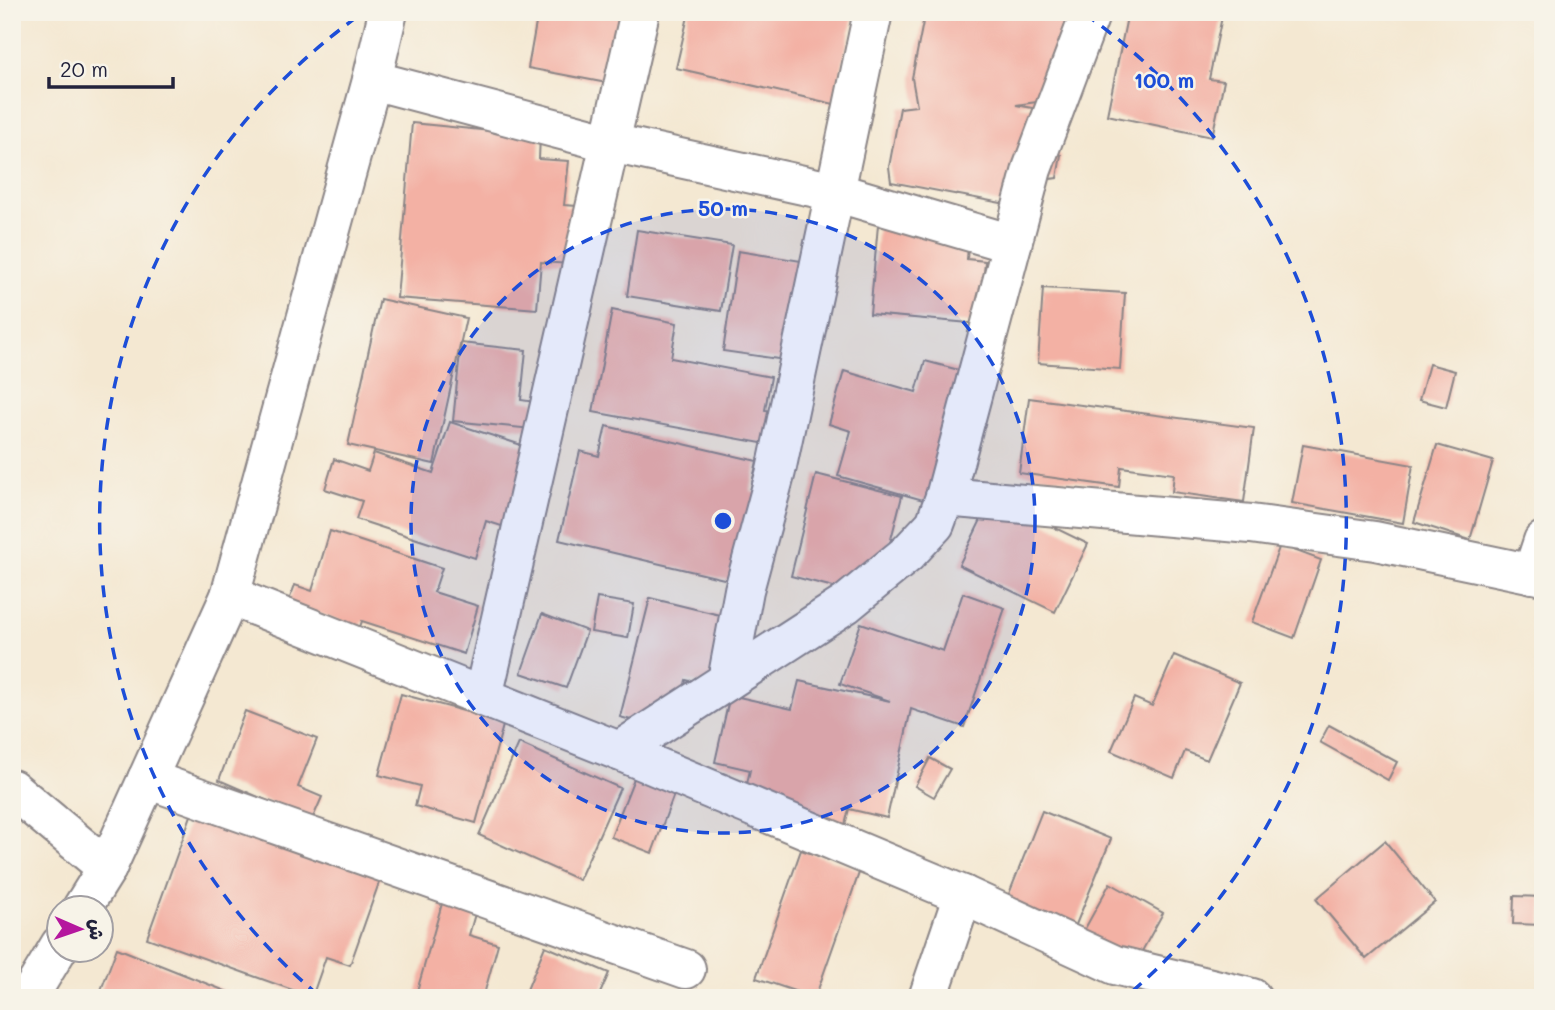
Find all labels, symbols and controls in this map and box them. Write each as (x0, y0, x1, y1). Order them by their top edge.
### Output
scale bar (49, 46, 173, 90)
text: 20 m (60, 55, 108, 82)
text: 100 m (1134, 66, 1194, 93)
text: 50 m (698, 194, 748, 221)
centre of rings (711, 509, 735, 533)
north arrow (46, 894, 116, 964)
text: ش (85, 919, 110, 941)

